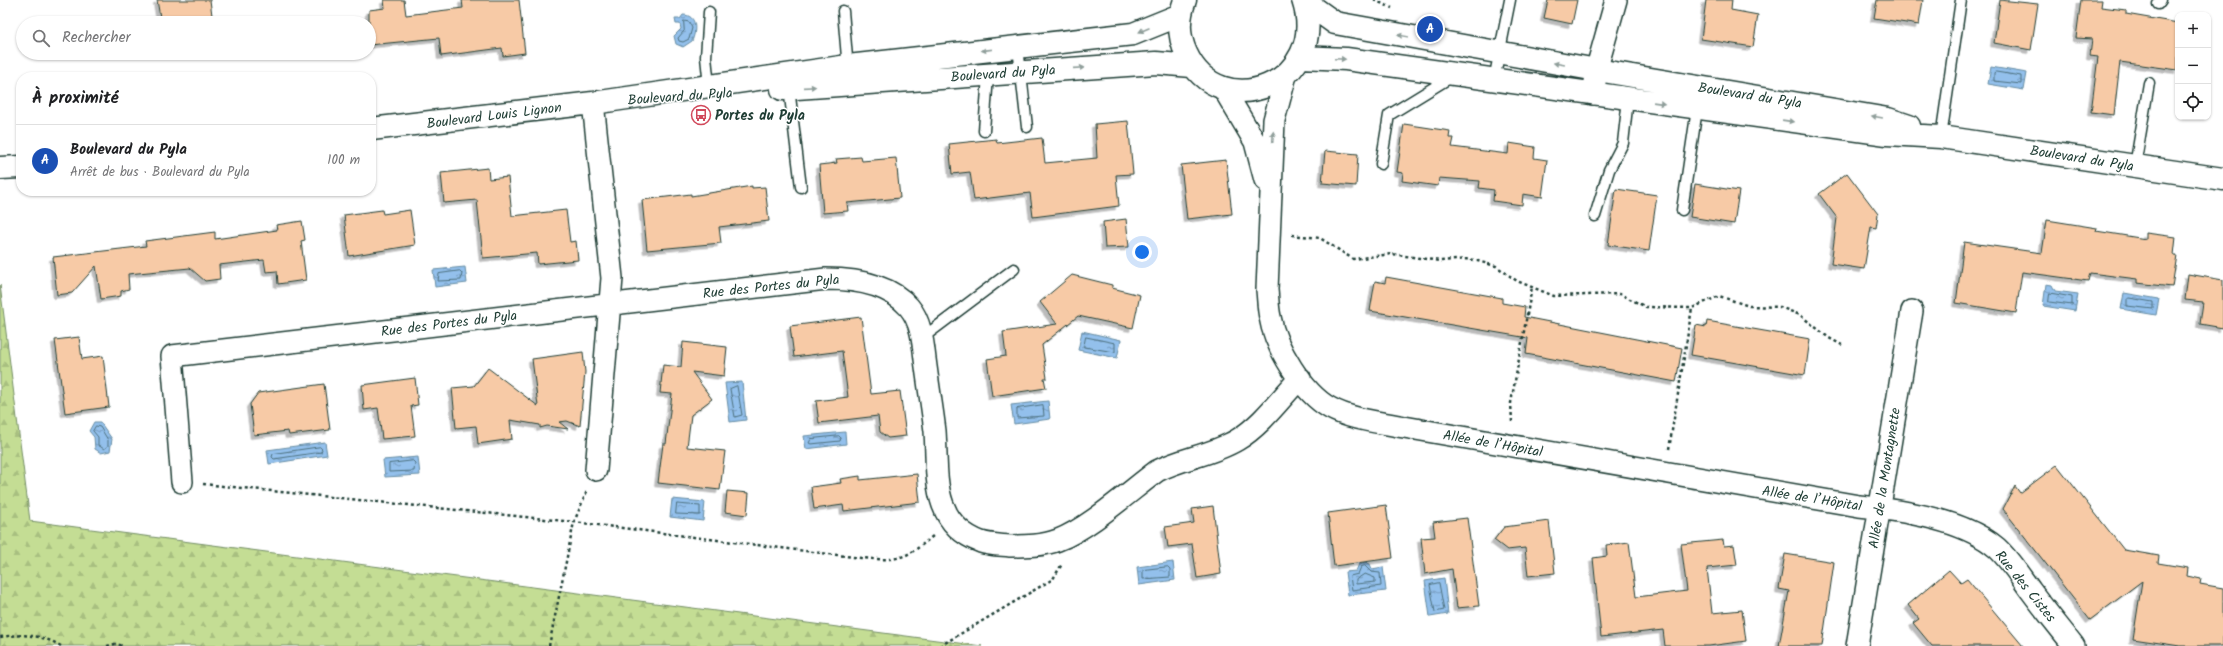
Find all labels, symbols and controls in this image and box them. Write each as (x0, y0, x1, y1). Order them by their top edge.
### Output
map controls (2175, 12, 2211, 120)
button: + (2175, 12, 2211, 48)
pin: A (1417, 14, 1443, 44)
search box (16, 16, 376, 60)
text: Rechercher (62, 26, 130, 50)
icon: search (30, 27, 52, 49)
one-way arrow (1138, 27, 1149, 33)
one-way arrow (1397, 33, 1409, 39)
one-way arrow (981, 47, 993, 54)
button: − (2175, 48, 2211, 84)
one-way arrow (1334, 55, 1346, 62)
street label: Boulevard du Pyla (950, 59, 1056, 89)
one-way arrow (1553, 61, 1565, 67)
one-way arrow (1073, 65, 1085, 72)
street label: Boulevard du Pyla (1696, 77, 1803, 115)
street label: Boulevard du Pyla (627, 82, 733, 112)
one-way arrow (804, 83, 816, 90)
button: locate (2175, 84, 2211, 120)
text: À proximité (32, 85, 119, 112)
street label: Boulevard Louis Lignon (425, 97, 563, 135)
one-way arrow (1653, 100, 1665, 106)
bus stop icon: Portes du Pyla (690, 104, 712, 126)
place label: Portes du Pyla (715, 105, 805, 127)
one-way arrow (1871, 114, 1883, 120)
one-way arrow (1782, 118, 1794, 124)
one-way arrow (1270, 131, 1277, 143)
text: Boulevard du Pyla (70, 138, 187, 162)
street label: Boulevard du Pyla (2028, 140, 2135, 178)
text: A (41, 150, 49, 171)
text: 100 m (327, 150, 360, 171)
text: Arrêt de bus · Boulevard du Pyla (70, 162, 250, 183)
your location (1132, 242, 1152, 262)
street label: Rue des Portes du Pyla (702, 269, 840, 305)
street label: Rue des Portes du Pyla (380, 305, 518, 343)
street label: Allée de la Montagnette (1863, 405, 1907, 550)
street label: Allée de l’Hôpital (1441, 424, 1545, 464)
street label: Allée de l’Hôpital (1760, 480, 1864, 518)
street label: Rue des Cistes (1989, 546, 2061, 627)

